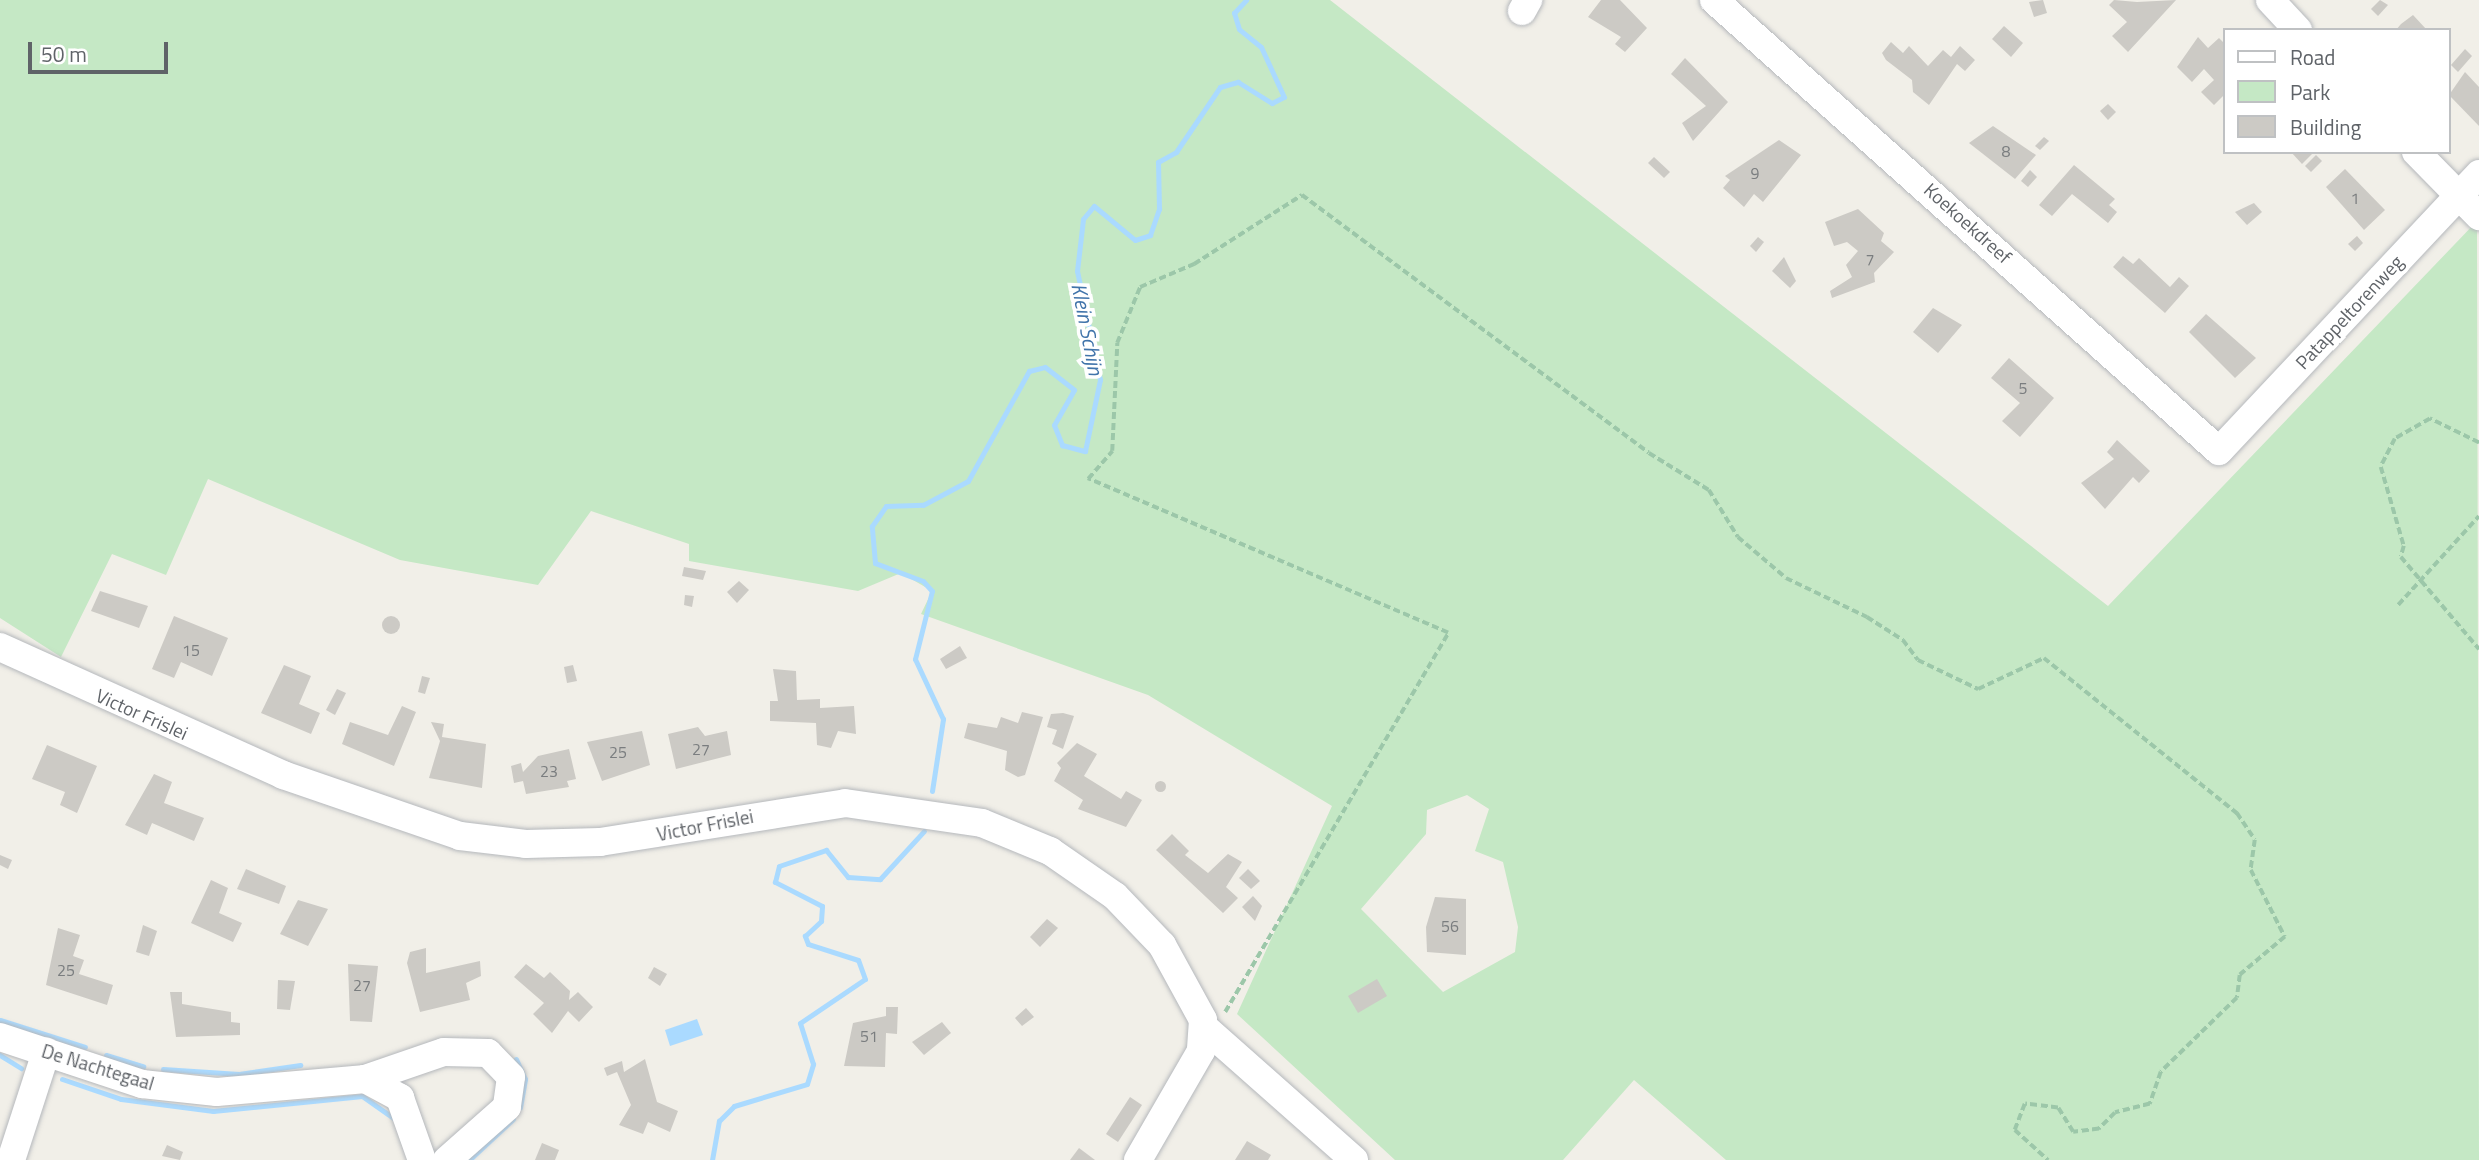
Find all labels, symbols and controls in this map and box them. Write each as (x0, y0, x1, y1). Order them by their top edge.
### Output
scale bar (32, 28, 172, 72)
legend (2224, 28, 2451, 154)
text: 50 m (41, 38, 87, 70)
text: Road (2290, 41, 2335, 73)
text: Park (2290, 76, 2330, 108)
text: Building (2290, 111, 2361, 143)
house number: 8 (2002, 141, 2010, 161)
house number: 9 (1751, 163, 1759, 183)
street label: Koekoekdreef (1920, 178, 2016, 268)
house number: 1 (2351, 188, 2359, 208)
house number: 7 (1866, 249, 1874, 269)
street label: Patappeltorenweg (2290, 250, 2408, 374)
water label: Klein Schijn (1067, 281, 1109, 377)
house number: 5 (2019, 378, 2027, 398)
house number: 15 (182, 640, 200, 660)
street label: Victor Frislei (92, 684, 192, 744)
house number: 27 (692, 739, 710, 759)
house number: 25 (609, 742, 627, 762)
house number: 23 (540, 761, 558, 781)
street label: Victor Frislei (655, 804, 755, 846)
house number: 56 (1441, 916, 1459, 936)
house number: 25 (57, 960, 75, 980)
house number: 27 (353, 975, 371, 995)
house number: 51 (860, 1026, 878, 1046)
street label: De Nachtegaal (39, 1039, 157, 1095)

